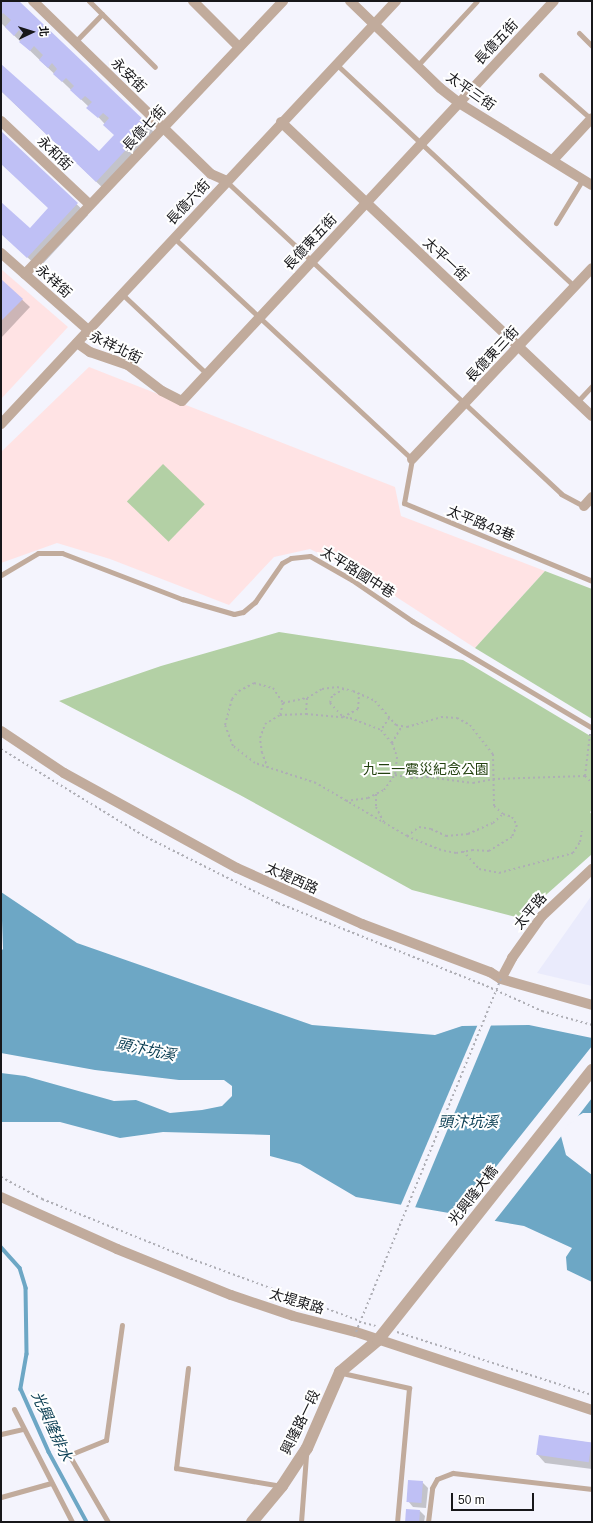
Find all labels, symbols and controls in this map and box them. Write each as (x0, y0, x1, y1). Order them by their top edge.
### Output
north arrow (12, 12, 52, 52)
street label: 長億五街 (471, 16, 521, 68)
text: 北 (38, 25, 50, 37)
street label: 永安街 (108, 54, 150, 96)
street label: 太平三街 (443, 68, 499, 114)
street label: 長億七街 (119, 102, 169, 154)
street label: 永和街 (34, 132, 76, 174)
street label: 長億六街 (163, 176, 213, 228)
street label: 長億東五街 (280, 211, 340, 273)
street label: 太平一街 (420, 234, 472, 284)
street label: 永祥街 (33, 261, 75, 301)
street label: 長億東三街 (462, 323, 522, 385)
street label: 永祥北街 (87, 327, 145, 367)
street label: 太平路43巷 (445, 502, 517, 544)
street label: 太平路國中巷 (318, 543, 398, 601)
park label: 九二一震災紀念公園 (363, 761, 489, 777)
street label: 太堤西路 (263, 859, 321, 897)
street label: 太平路 (510, 890, 550, 932)
water label: 頭汴坑溪 (115, 1034, 177, 1064)
water label: 頭汴坑溪 (438, 1113, 498, 1131)
street label: 光興隆大橋 (445, 1162, 501, 1228)
street label: 太堤東路 (268, 1285, 326, 1317)
street label: 興隆路一段 (277, 1387, 323, 1457)
water label: 光興隆排水 (28, 1388, 76, 1464)
scale bar (453, 1485, 536, 1511)
text: 50 m (458, 1493, 485, 1507)

